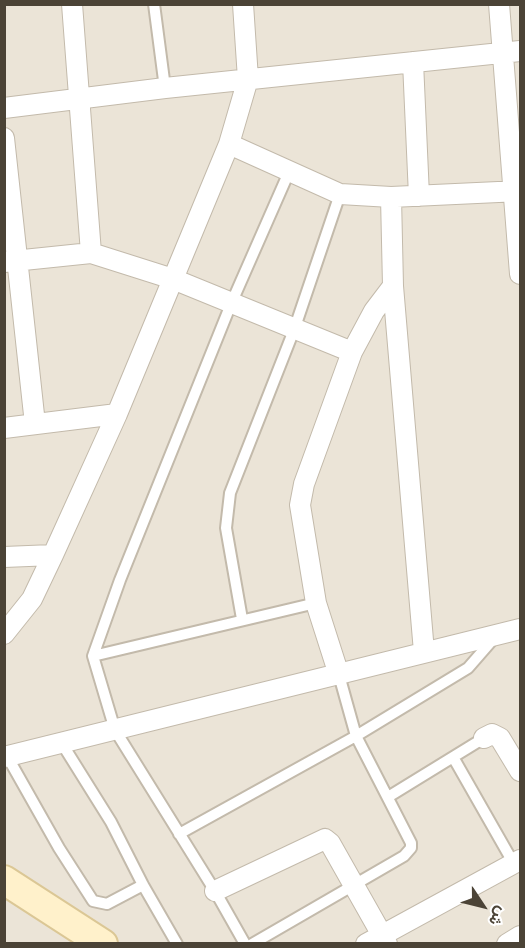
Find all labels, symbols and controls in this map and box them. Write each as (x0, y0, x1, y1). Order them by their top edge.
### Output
north arrow (453, 876, 513, 936)
text: ش (485, 903, 511, 930)

